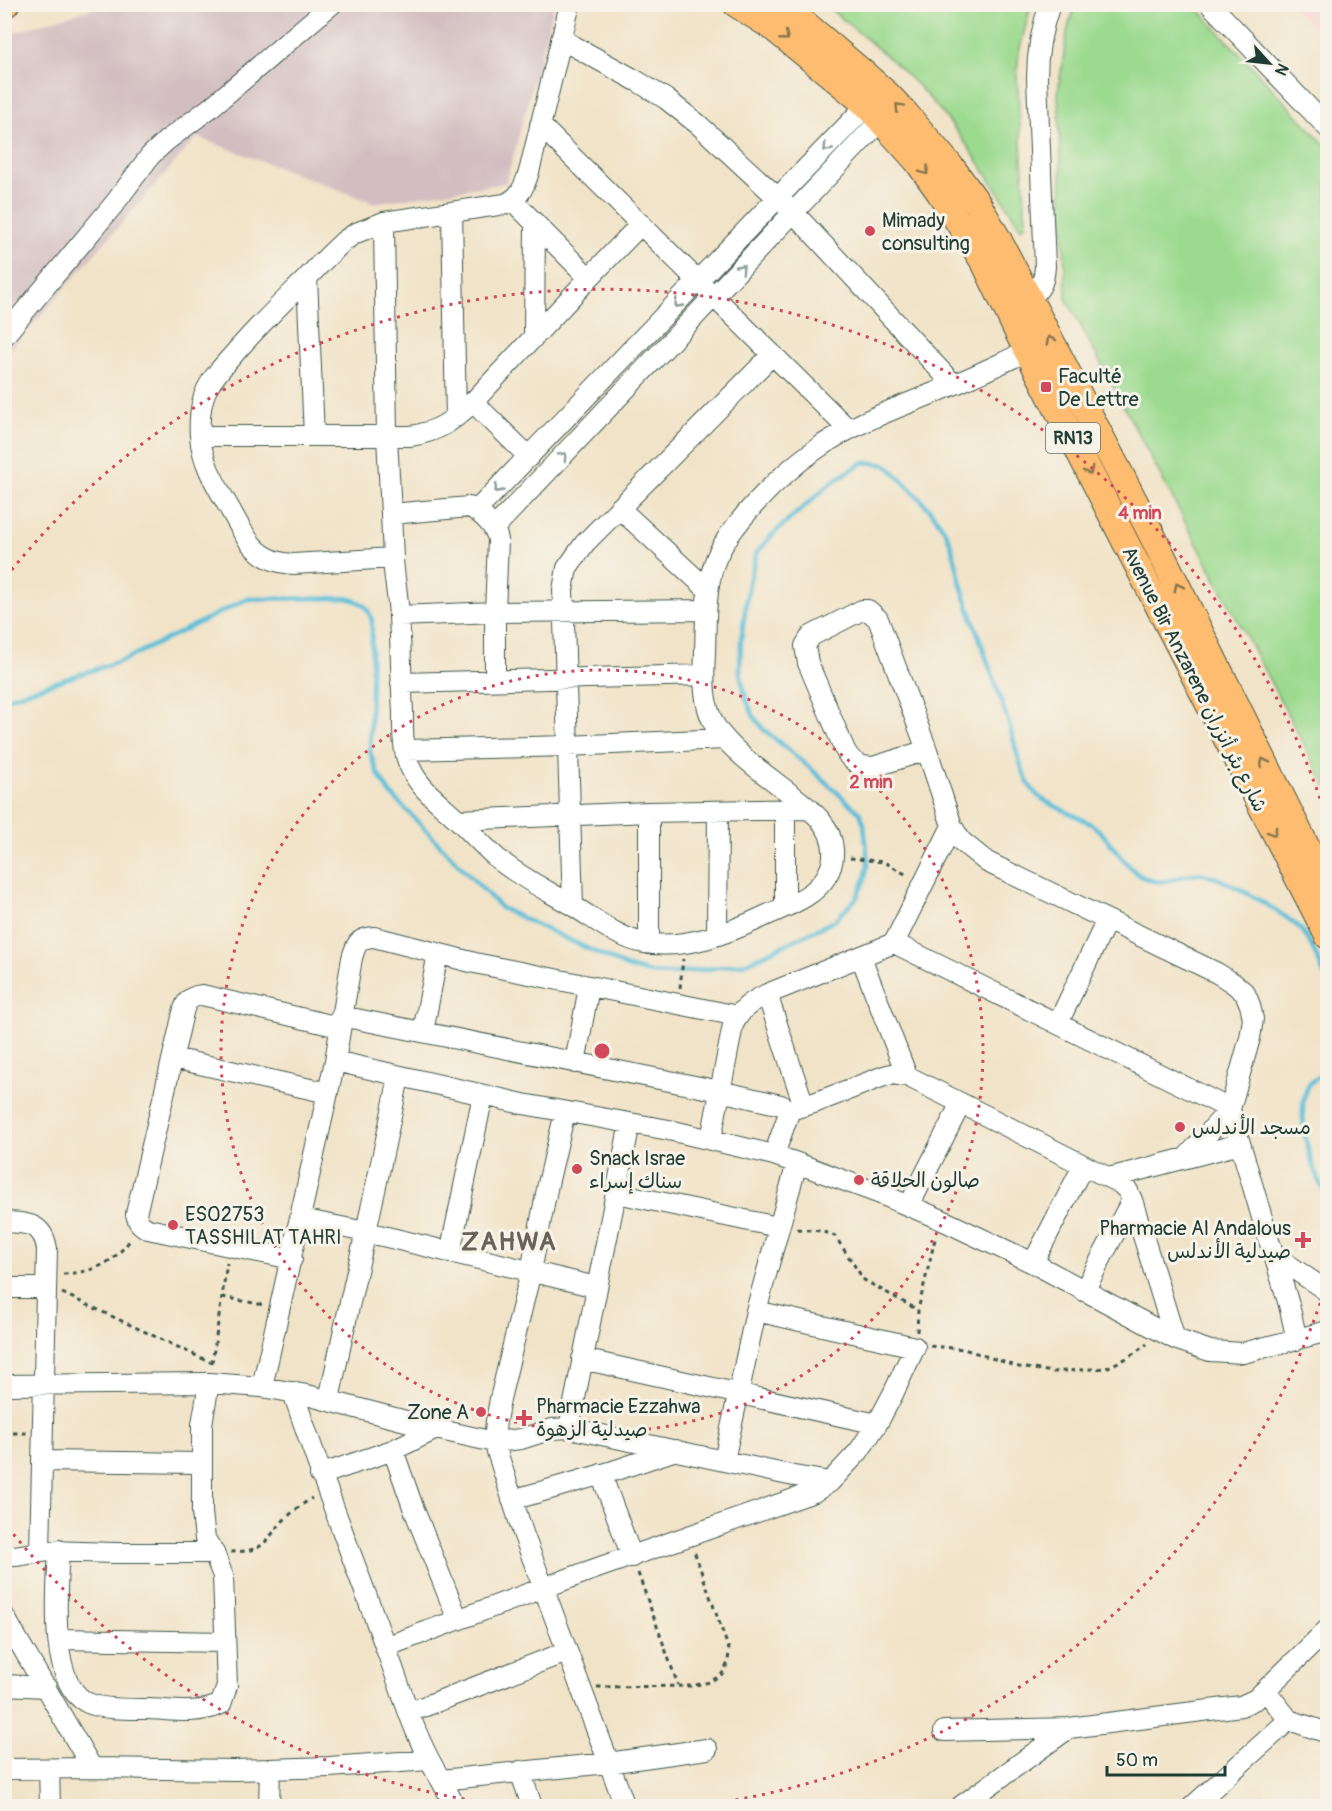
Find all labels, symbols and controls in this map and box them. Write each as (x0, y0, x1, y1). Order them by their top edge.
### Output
one-way arrow (778, 29, 789, 40)
north arrow (1239, 33, 1299, 93)
text: N (1270, 60, 1293, 79)
one-way arrow (895, 103, 906, 113)
one-way arrow (823, 141, 834, 151)
one-way arrow (918, 165, 929, 176)
place label: Mimady consulting (882, 208, 970, 256)
marker: Mimady consulting (863, 224, 877, 238)
one-way arrow (733, 264, 744, 275)
one-way arrow (674, 296, 685, 307)
one-way arrow (1046, 335, 1057, 346)
place label: Faculté De Lettre (1058, 364, 1139, 412)
marker: Faculté De Lettre (1039, 380, 1053, 394)
road number: RN13 (1046, 423, 1100, 453)
one-way arrow (556, 452, 567, 463)
one-way arrow (1082, 464, 1093, 475)
one-way arrow (494, 482, 505, 492)
text: 4 min (1118, 502, 1162, 525)
street label: Avenue Bir Anzarene شارع بئر أنزران (1116, 542, 1273, 817)
one-way arrow (1174, 583, 1185, 594)
one-way arrow (1260, 758, 1271, 769)
text: 2 min (849, 771, 893, 794)
one-way arrow (1266, 825, 1277, 836)
centre of rings (592, 1041, 612, 1061)
place label: مسجد الأندلس (1192, 1114, 1311, 1140)
marker: مسجد الأندلس (1173, 1120, 1187, 1134)
place label: Snack Israe سناك إسراء (589, 1146, 685, 1194)
marker: Snack Israe سناك إسراء (570, 1162, 584, 1176)
place label: صالون الحلاقة (871, 1168, 980, 1194)
marker: صالون الحلاقة (852, 1173, 866, 1187)
place label: ES02753 TASSHILAT TAHRI (185, 1202, 342, 1250)
place label: Pharmacie Al Andalous صيدلية الأندلس (1099, 1216, 1291, 1264)
marker: ES02753 TASSHILAT TAHRI (166, 1218, 180, 1232)
district label: ZAHWA (461, 1226, 557, 1258)
marker: Pharmacie Al Andalous صيدلية الأندلس (1296, 1233, 1310, 1247)
place label: Pharmacie Ezzahwa صيدلية الزهوة (536, 1394, 701, 1442)
place label: Zone A (407, 1400, 469, 1425)
marker: Zone A (474, 1405, 488, 1419)
marker: Pharmacie Ezzahwa صيدلية الزهوة (517, 1411, 531, 1425)
scale bar (1107, 1739, 1226, 1777)
text: 50 m (1116, 1749, 1158, 1772)

